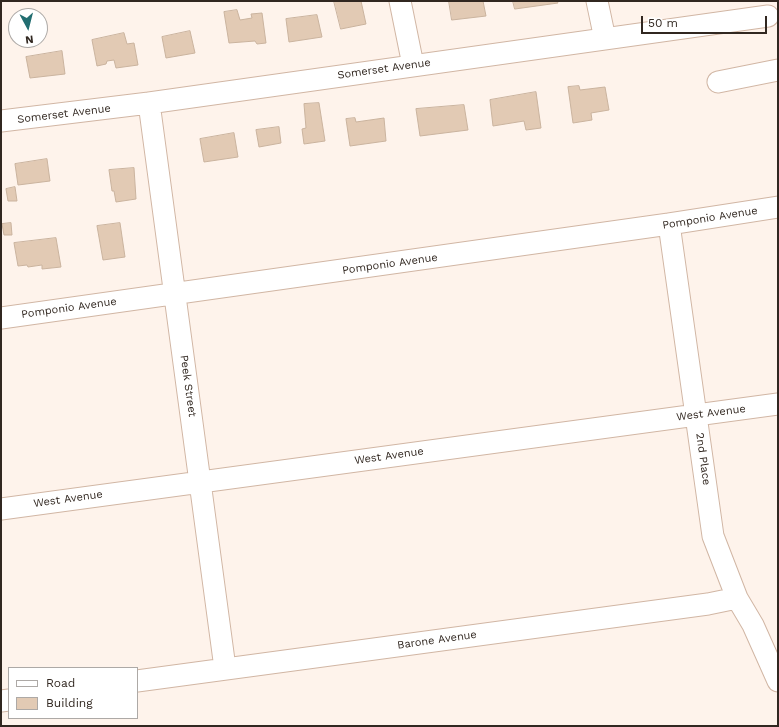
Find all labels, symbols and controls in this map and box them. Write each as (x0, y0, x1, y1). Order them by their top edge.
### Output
north arrow (8, 8, 48, 48)
scale bar (643, 8, 769, 34)
text: 50 m (648, 16, 678, 30)
text: N (25, 32, 34, 46)
street label: Somerset Avenue (337, 56, 431, 82)
street label: Somerset Avenue (17, 102, 111, 126)
street label: Pomponio Avenue (661, 204, 759, 232)
street label: Pomponio Avenue (341, 251, 439, 277)
street label: Pomponio Avenue (20, 295, 118, 321)
street label: Peek Street (177, 354, 199, 418)
street label: West Avenue (676, 402, 746, 424)
street label: 2nd Place (693, 432, 713, 486)
street label: West Avenue (354, 445, 424, 467)
street label: West Avenue (33, 488, 103, 510)
street label: Barone Avenue (396, 628, 478, 652)
legend (8, 667, 138, 719)
text: Road (46, 676, 75, 690)
text: Building (46, 696, 93, 710)

